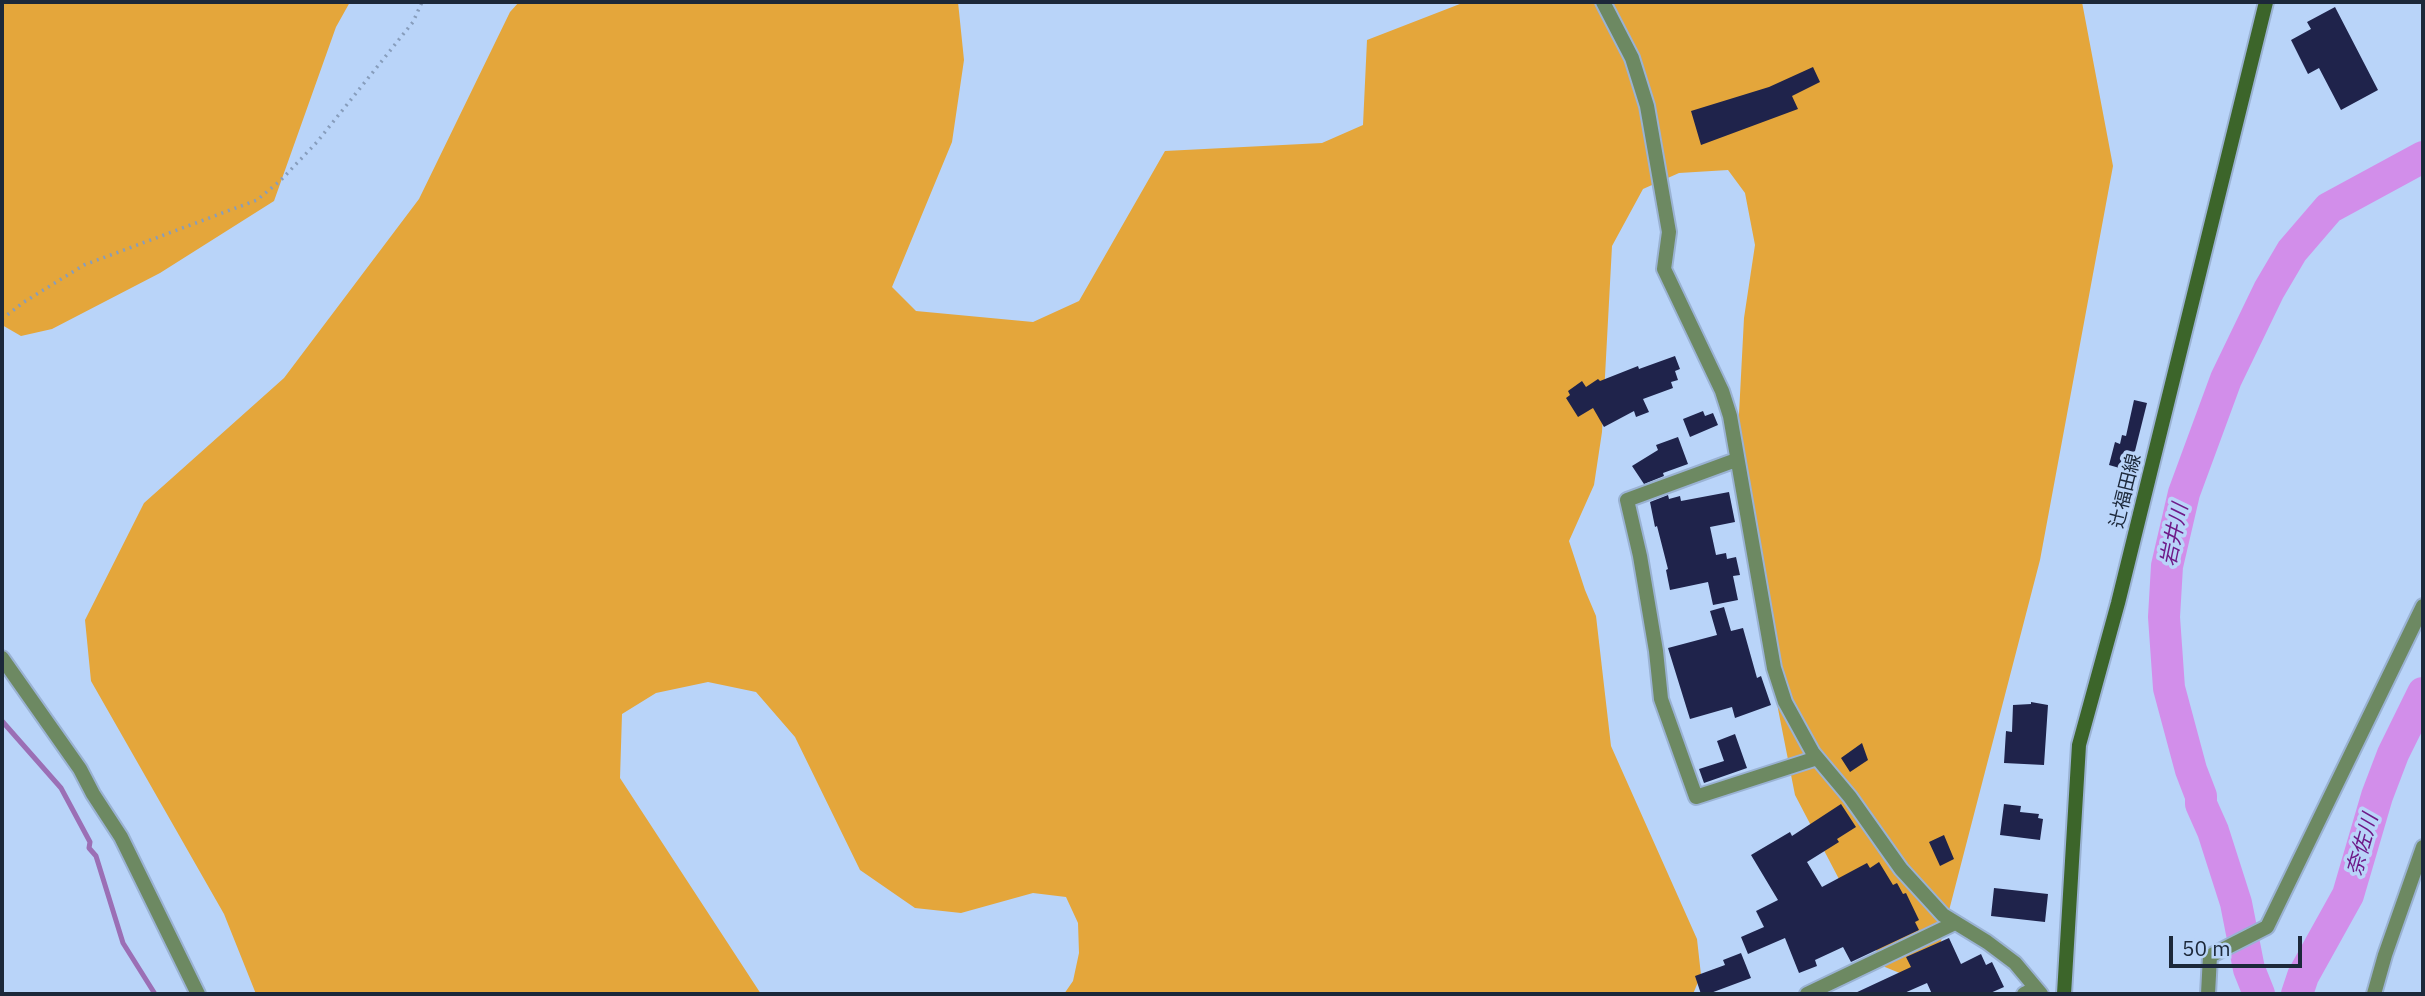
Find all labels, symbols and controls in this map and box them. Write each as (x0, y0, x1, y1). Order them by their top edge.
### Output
street label: 辻福田線 (2106, 451, 2146, 531)
water label: 岩井川 (2156, 502, 2194, 568)
water label: 奈佐川 (2342, 811, 2384, 879)
scale bar (2173, 922, 2306, 966)
text: 50 m (2182, 934, 2231, 962)

